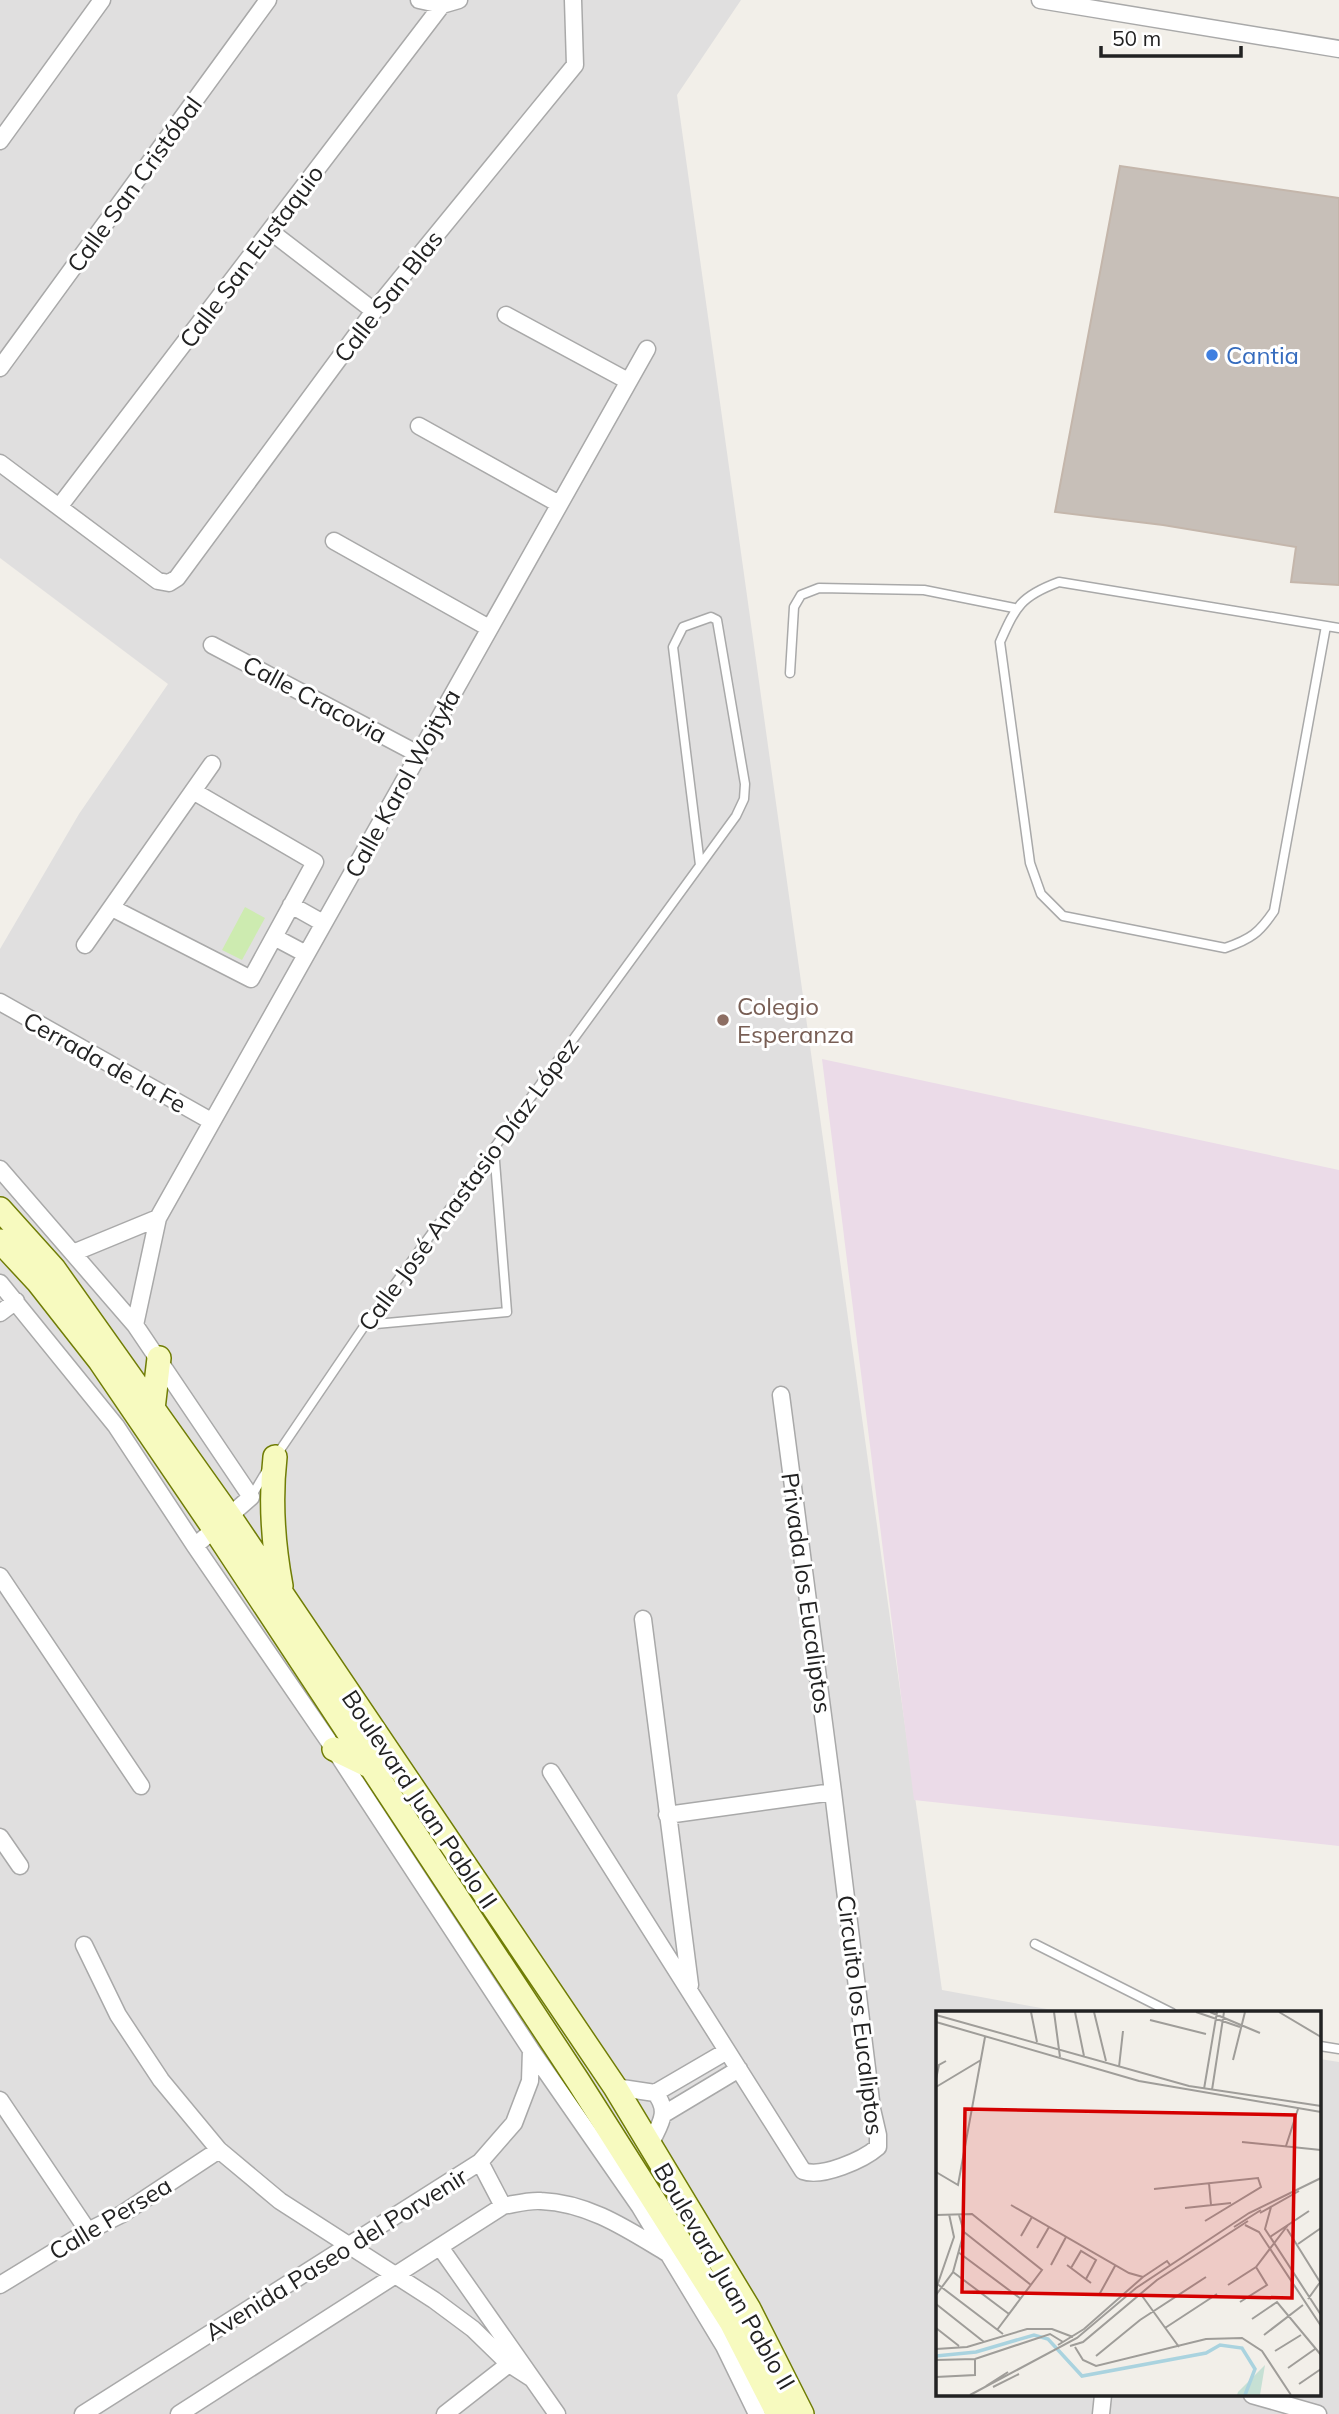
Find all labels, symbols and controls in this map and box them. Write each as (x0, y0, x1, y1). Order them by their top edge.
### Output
scale bar (1101, 14, 1241, 58)
text: 50 m (1112, 25, 1161, 51)
street label: Calle San Cristóbal (60, 90, 208, 278)
street label: Calle San Eustaquio (173, 159, 329, 353)
street label: Calle San Blas (327, 224, 449, 368)
place label: Cantia (1226, 340, 1299, 370)
marker: Cantia (1204, 347, 1220, 363)
street label: Calle Cracovia (238, 649, 392, 749)
street label: Calle Karol Wojtyła (338, 683, 466, 883)
place label: Colegio Esperanza (737, 991, 854, 1049)
street label: Cerrada de la Fe (18, 1005, 192, 1119)
marker: Colegio Esperanza (715, 1012, 731, 1028)
street label: Calle José Anastasio Díaz López (351, 1031, 585, 1337)
street label: Privada los Eucaliptos (775, 1471, 839, 1715)
street label: Boulevard Juan Pablo II (336, 1684, 504, 1914)
street label: Circuito los Eucaliptos (831, 1893, 891, 2137)
inset map (936, 2011, 1322, 2396)
street label: Boulevard Juan Pablo II (648, 2157, 802, 2395)
street label: Avenida Paseo del Porvenir (199, 2161, 473, 2347)
street label: Calle Persea (43, 2170, 177, 2266)

